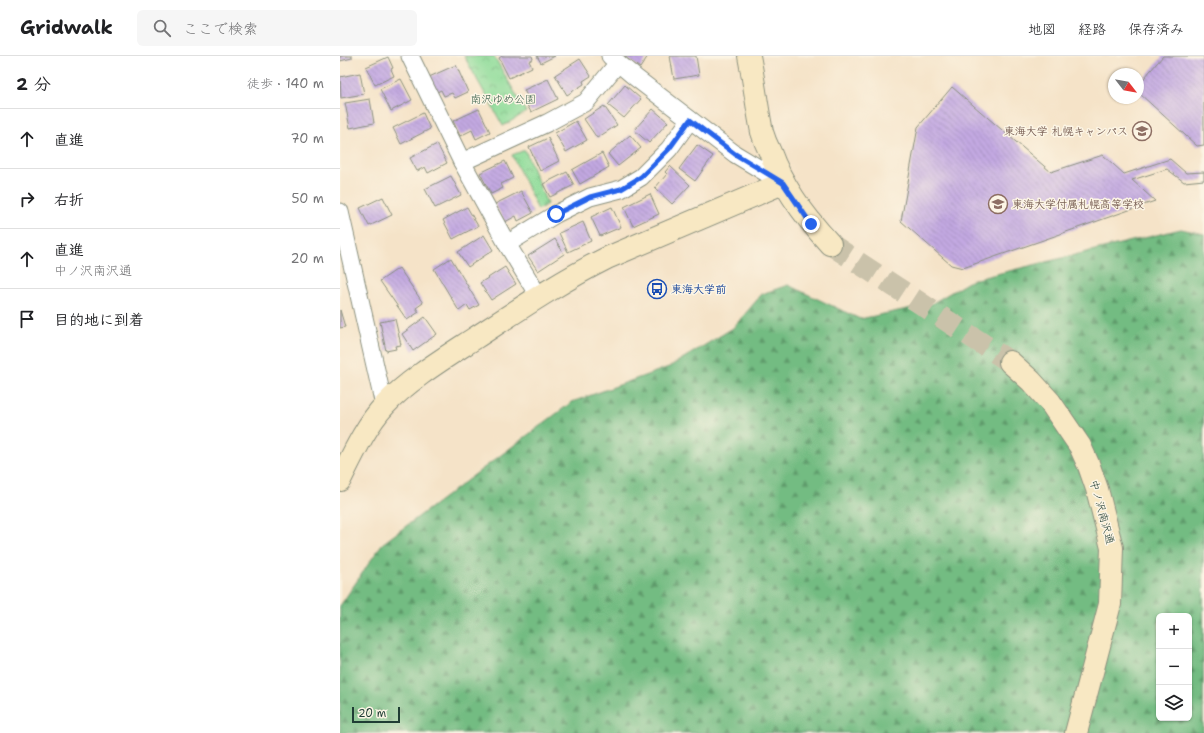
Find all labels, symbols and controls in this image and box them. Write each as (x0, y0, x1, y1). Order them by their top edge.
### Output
search box (137, 10, 417, 46)
text: Gridwalk (20, 15, 113, 40)
icon: search (151, 17, 173, 39)
text: ここで検索 (183, 19, 258, 39)
text: 地図 (1028, 20, 1056, 38)
text: 経路 (1078, 20, 1106, 38)
text: 保存済み (1128, 20, 1184, 38)
north arrow (1108, 68, 1144, 104)
text: 2 分 (16, 73, 51, 95)
text: 徒歩 · 140 m (247, 75, 324, 92)
park label: 南沢ゆめ公園 (470, 92, 536, 107)
school or university icon: 東海大学 札幌キャンパス (1131, 120, 1153, 142)
place label: 東海大学 札幌キャンパス (1004, 124, 1128, 139)
icon: ahead (16, 128, 38, 150)
text: 直進 (54, 130, 84, 150)
text: 70 m (290, 130, 324, 147)
icon: right (16, 188, 38, 210)
text: 右折 (54, 190, 84, 210)
text: 50 m (291, 190, 324, 207)
school or university icon: 東海大学付属札幌高等学校 (987, 193, 1009, 215)
place label: 東海大学付属札幌高等学校 (1012, 197, 1144, 212)
route start (547, 205, 565, 223)
route end (802, 215, 820, 233)
text: 直進 (54, 240, 84, 260)
icon: ahead (16, 248, 38, 270)
text: 20 m (291, 250, 324, 267)
text: 中ノ沢南沢通 (54, 262, 132, 279)
bus stop icon: 東海大学前 (646, 278, 668, 300)
place label: 東海大学前 (671, 282, 726, 297)
icon: arrive (16, 308, 38, 330)
text: 目的地に到着 (54, 310, 144, 330)
street label: 中ノ沢南沢通 (1086, 478, 1118, 546)
map controls (1156, 613, 1192, 721)
button: + (1156, 613, 1192, 649)
button: − (1156, 649, 1192, 685)
button: layers (1156, 685, 1192, 721)
scale bar (352, 705, 400, 724)
text: 20 m (358, 706, 386, 721)

